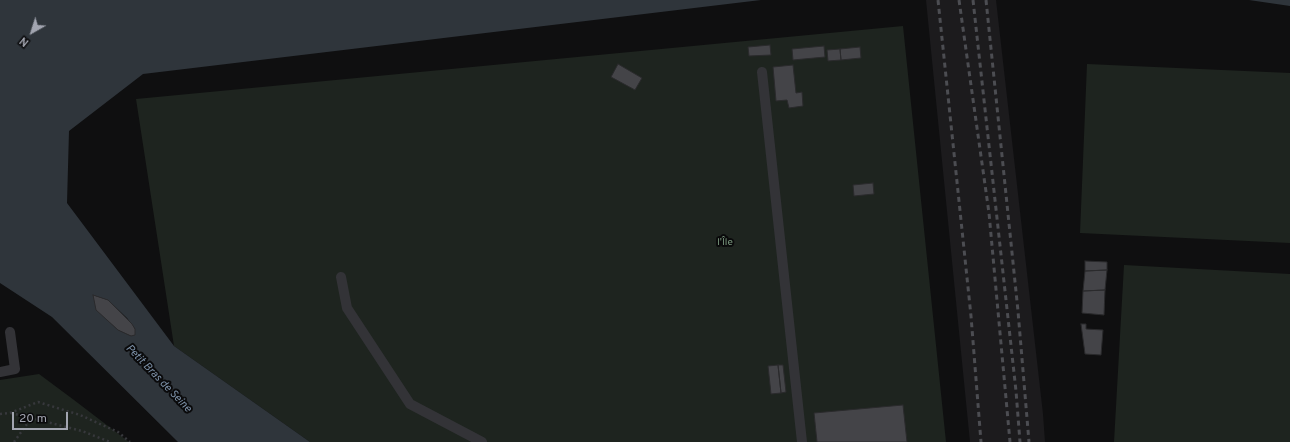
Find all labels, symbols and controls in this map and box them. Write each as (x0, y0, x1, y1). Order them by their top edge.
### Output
north arrow (12, 12, 52, 52)
text: N (17, 33, 32, 49)
park label: l'Île (717, 237, 733, 249)
water label: Petit Bras de Seine (122, 342, 194, 416)
scale bar (14, 404, 70, 430)
text: 20 m (19, 411, 47, 427)

